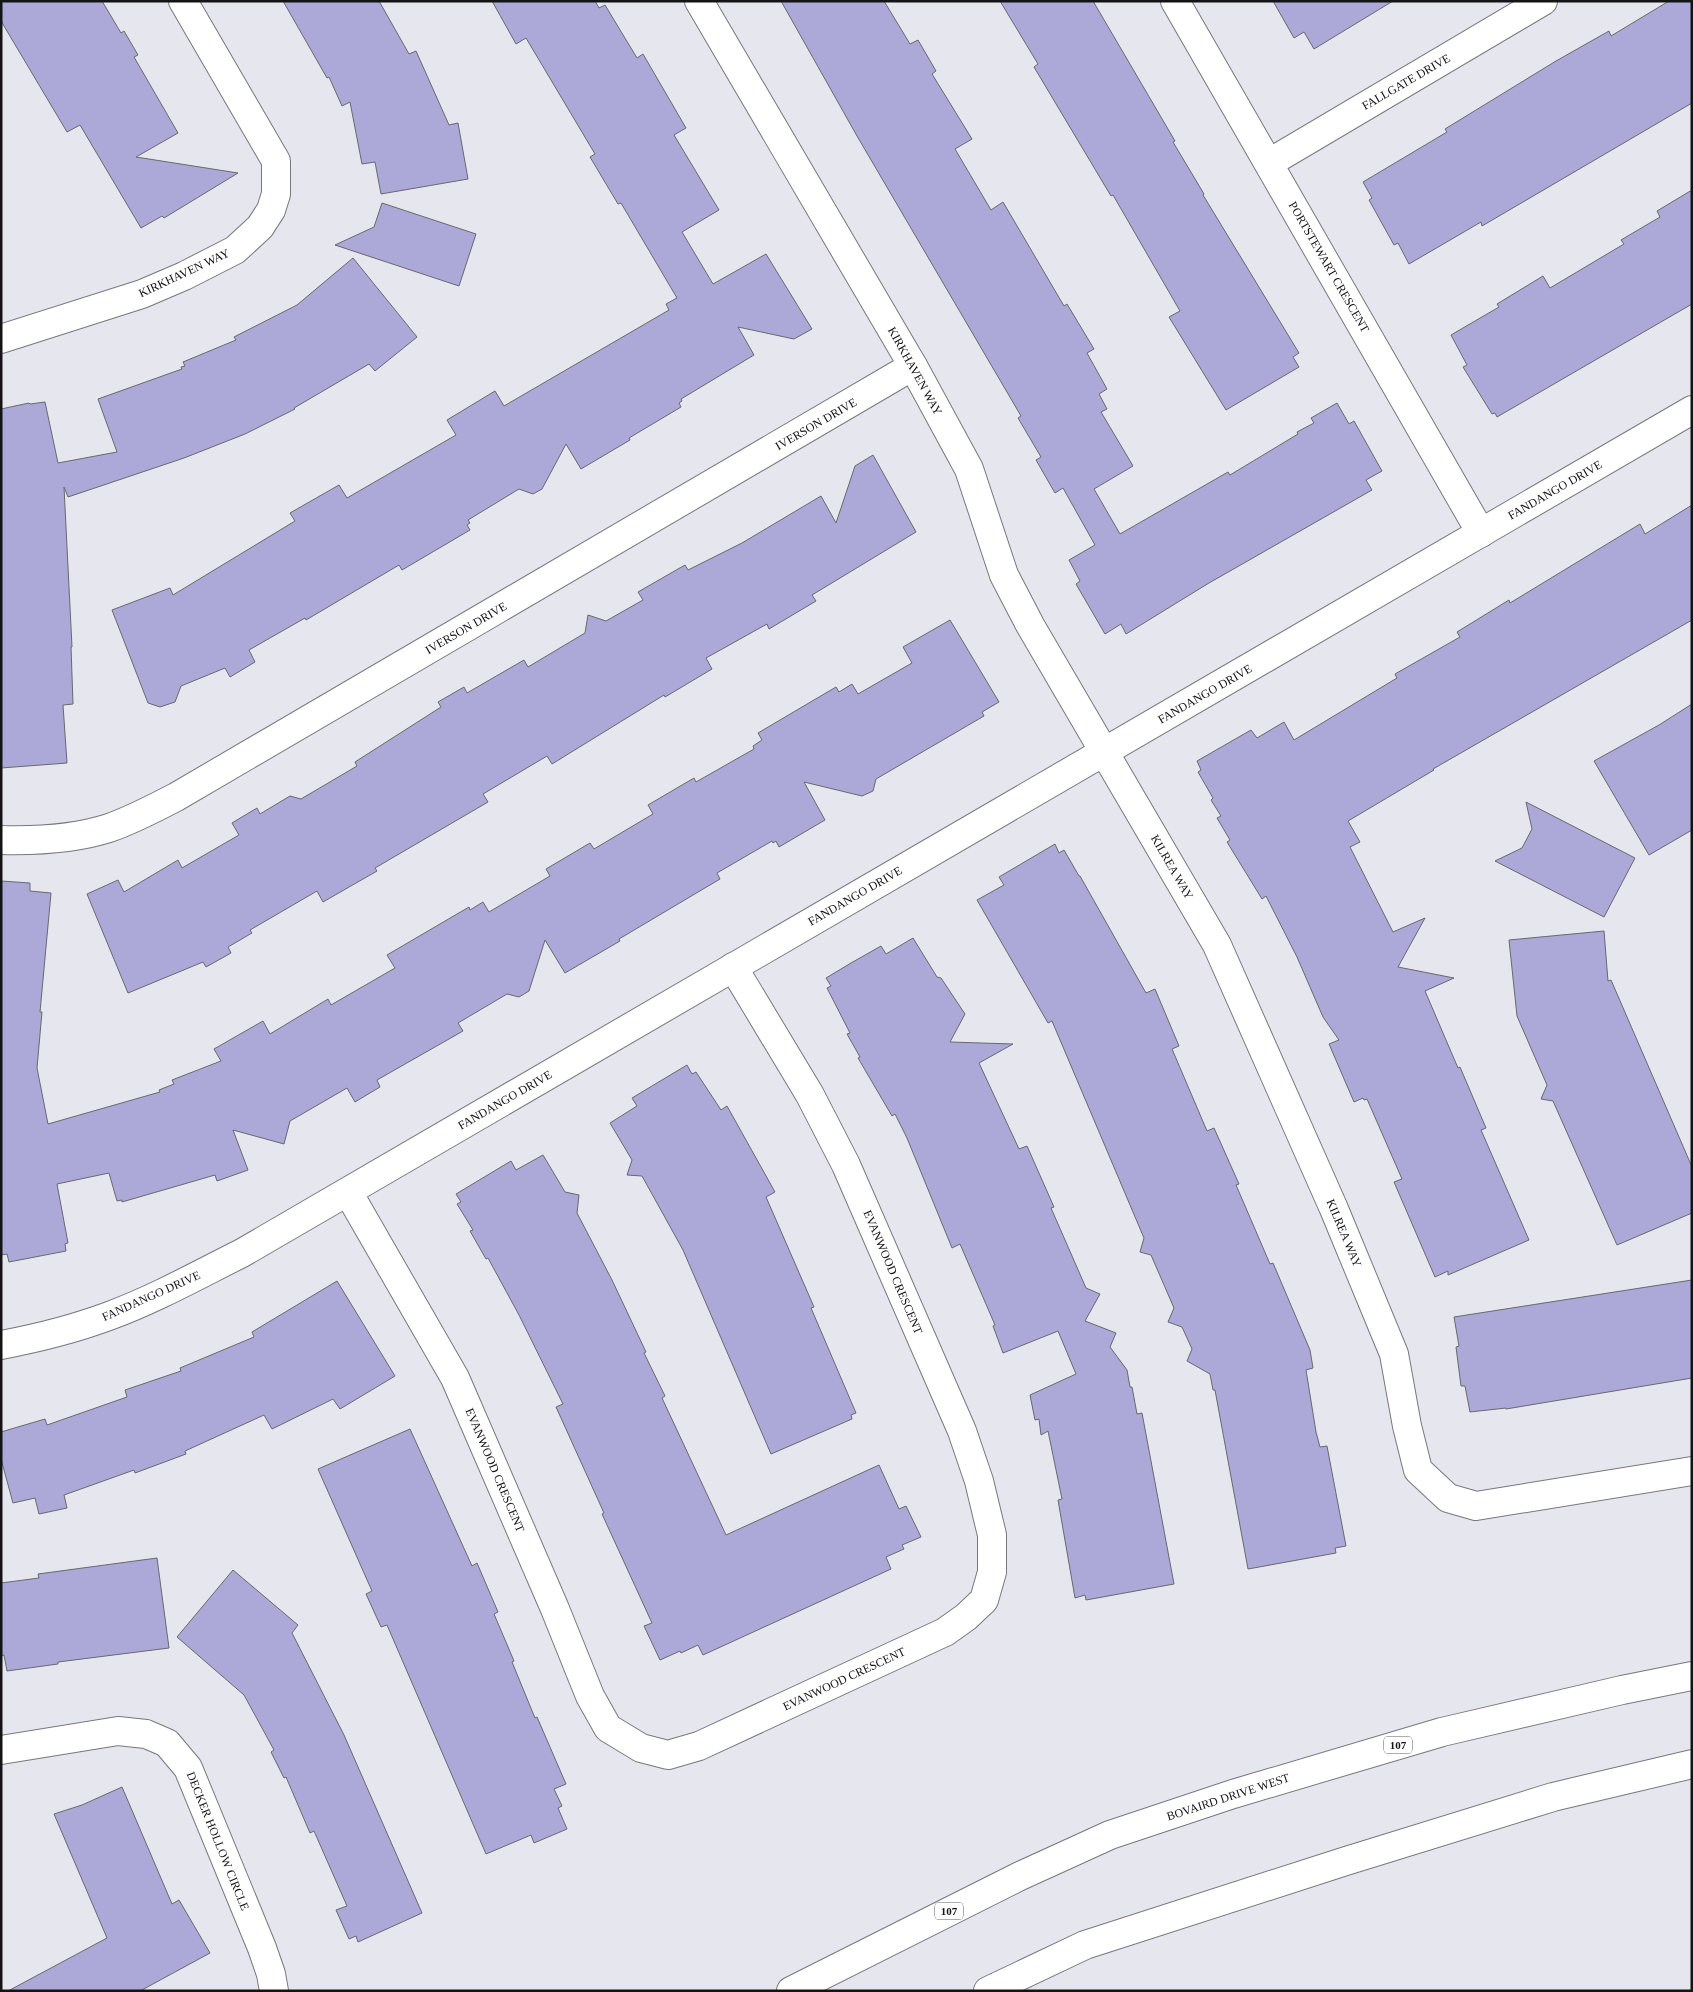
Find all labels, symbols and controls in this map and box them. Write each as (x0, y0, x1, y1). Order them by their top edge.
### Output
street label: FALLGATE DRIVE (1359, 51, 1453, 113)
street label: PORTSTEWART CRESCENT (1286, 199, 1373, 335)
street label: KIRKHAVEN WAY (136, 246, 232, 300)
street label: KIRKHAVEN WAY (885, 324, 945, 418)
street label: IVERSON DRIVE (773, 395, 859, 453)
street label: FANDANGO DRIVE (1506, 457, 1604, 523)
street label: IVERSON DRIVE (423, 599, 509, 657)
street label: FANDANGO DRIVE (1156, 661, 1254, 727)
street label: KILREA WAY (1148, 832, 1196, 902)
street label: FANDANGO DRIVE (806, 863, 904, 929)
street label: FANDANGO DRIVE (456, 1067, 554, 1133)
street label: KILREA WAY (1323, 1197, 1365, 1269)
street label: EVANWOOD CRESCENT (860, 1208, 926, 1337)
street label: FANDANGO DRIVE (100, 1268, 202, 1324)
street label: EVANWOOD CRESCENT (462, 1406, 528, 1535)
street label: EVANWOOD CRESCENT (781, 1644, 908, 1714)
road number: 107 (1384, 1736, 1412, 1754)
street label: DECKER HOLLOW CIRCLE (184, 1770, 252, 1912)
street label: BOVAIRD DRIVE WEST (1165, 1770, 1292, 1823)
road number: 107 (935, 1902, 963, 1920)

